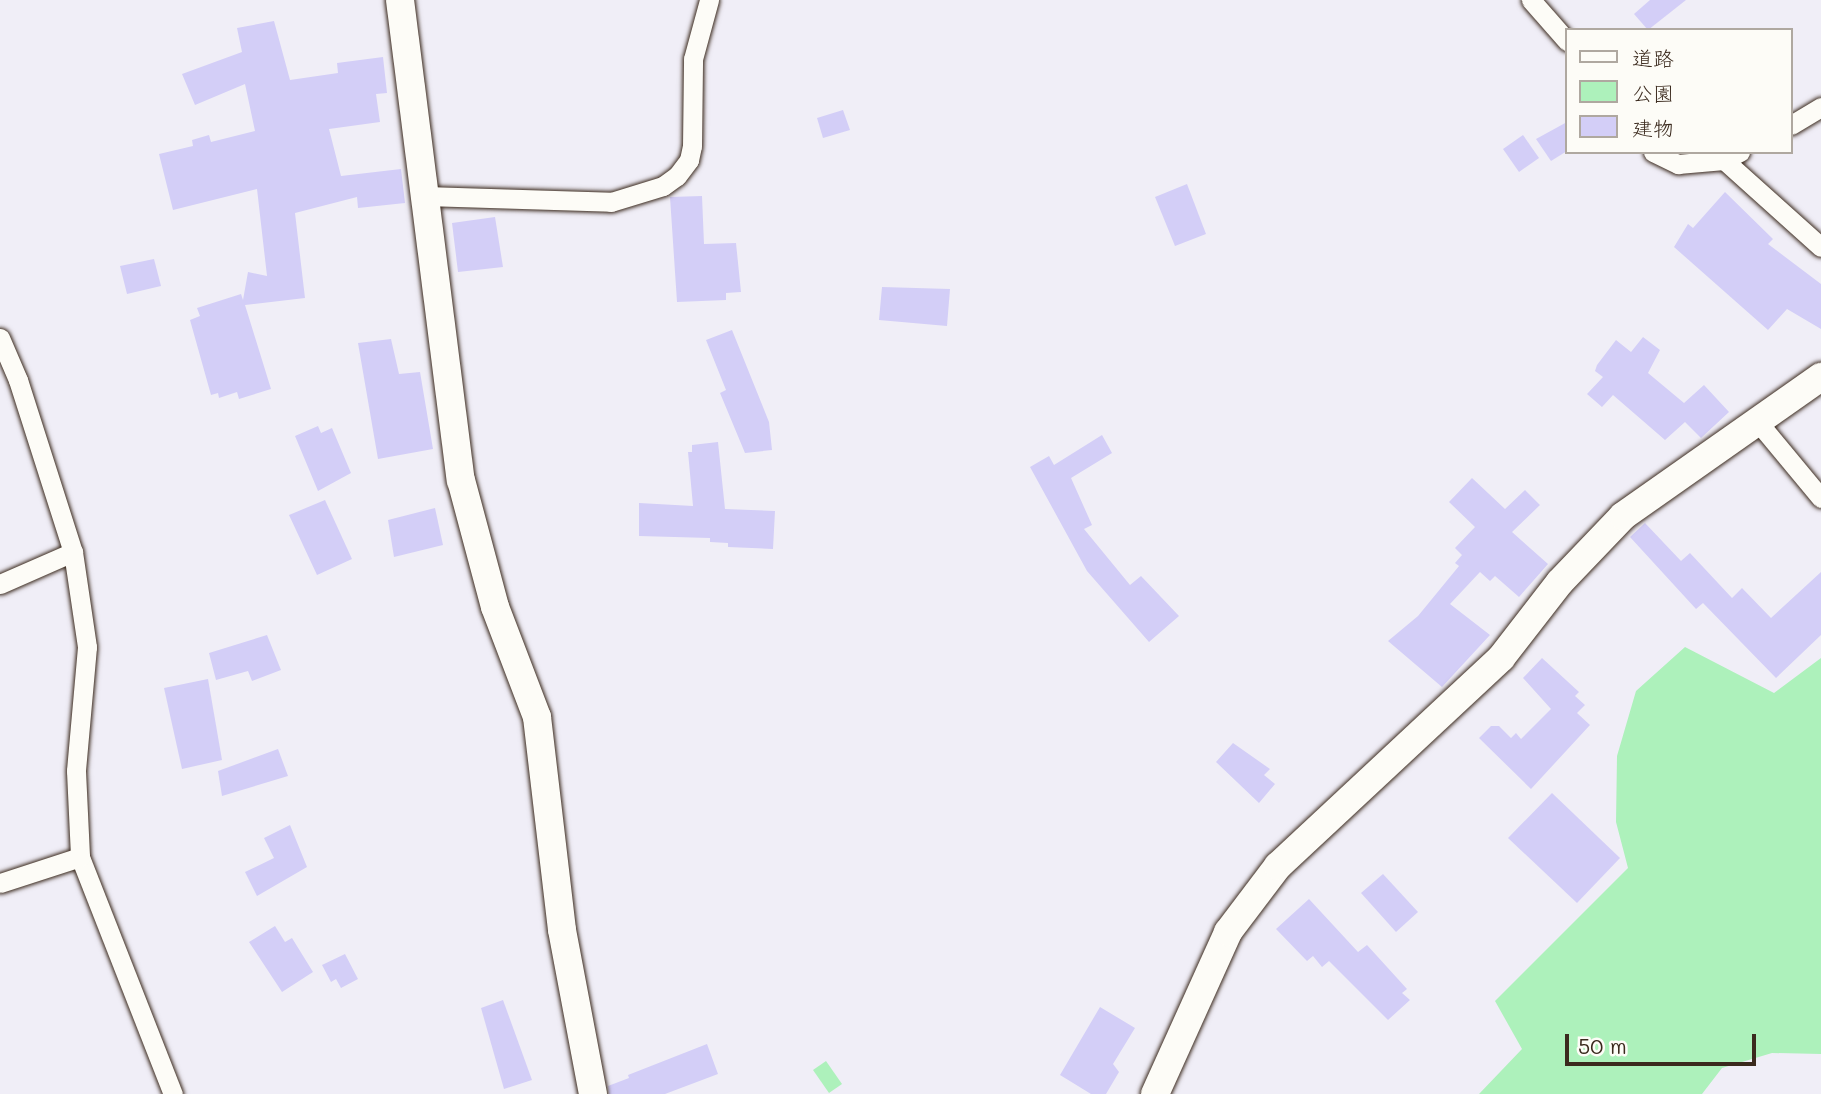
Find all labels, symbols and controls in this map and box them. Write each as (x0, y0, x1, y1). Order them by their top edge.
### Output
legend (1566, 28, 1793, 154)
text: 道路 (1632, 44, 1674, 71)
text: 公園 (1632, 79, 1674, 106)
text: 建物 (1632, 114, 1674, 141)
scale bar (1569, 1020, 1760, 1064)
text: 50 m (1578, 1032, 1627, 1059)

